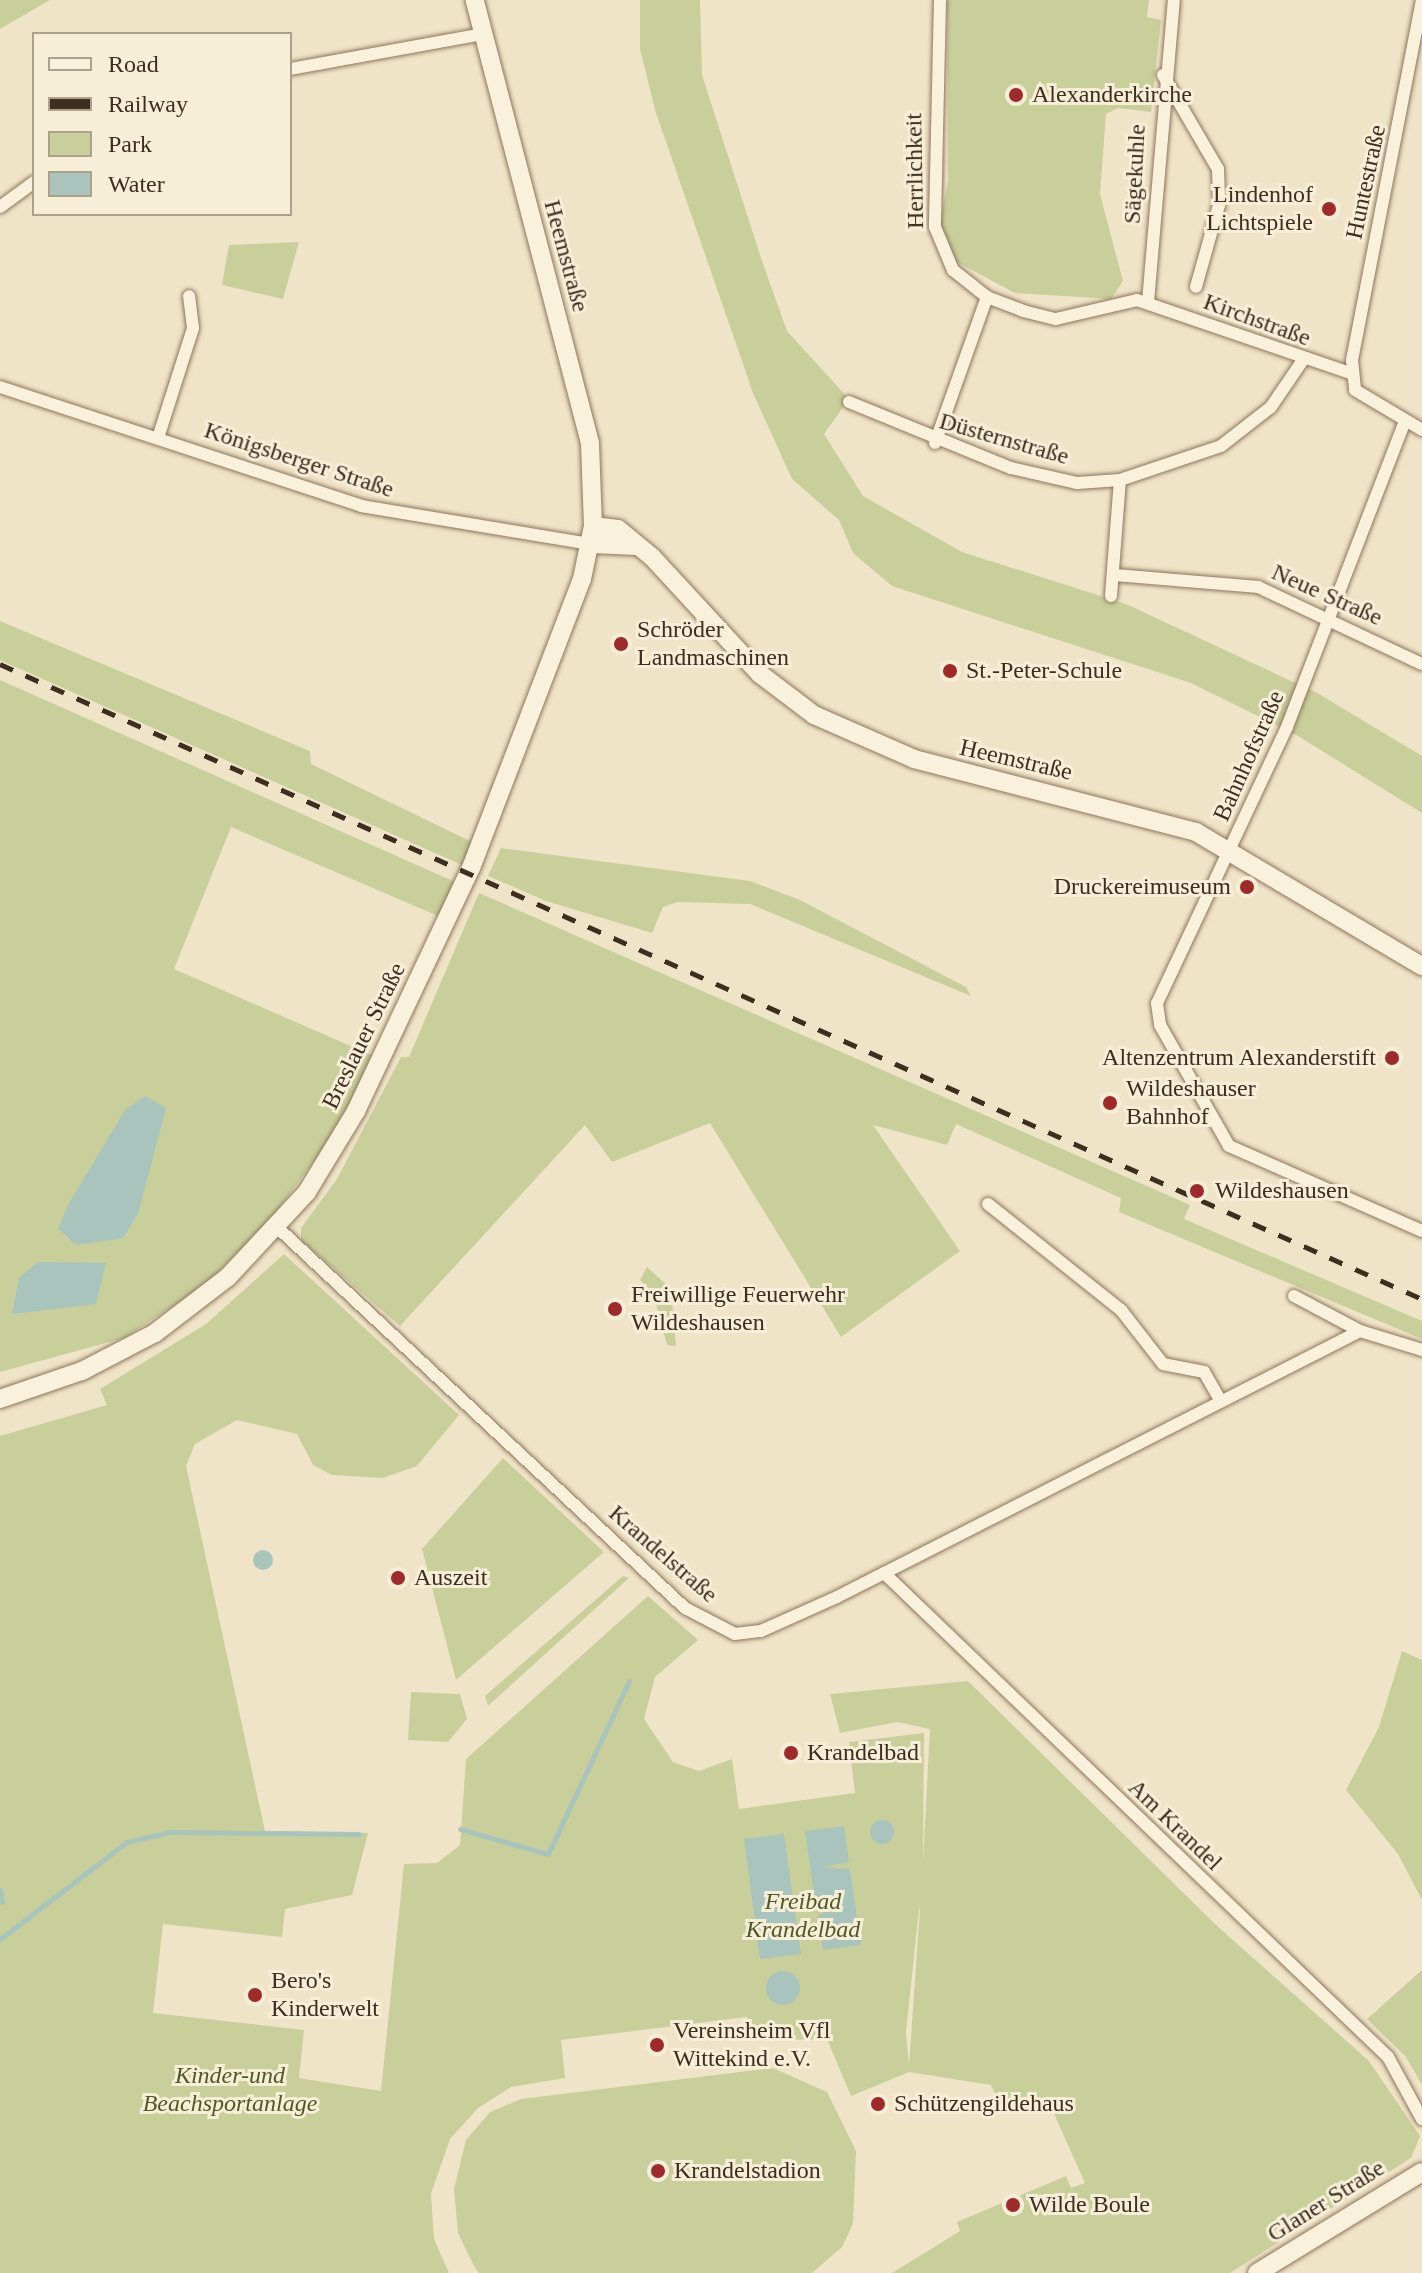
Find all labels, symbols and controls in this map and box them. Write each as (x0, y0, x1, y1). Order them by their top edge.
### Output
legend (32, 32, 292, 216)
text: Road (108, 51, 159, 77)
place label: Alexanderkirche (1032, 81, 1192, 109)
marker: Alexanderkirche (1007, 86, 1025, 104)
text: Railway (108, 91, 188, 117)
street label: Herrlichkeit (900, 113, 930, 229)
street label: Huntestraße (1340, 122, 1392, 242)
street label: Sägekuhle (1118, 123, 1152, 225)
text: Park (108, 131, 152, 157)
text: Water (108, 171, 165, 197)
place label: Lindenhof Lichtspiele (1206, 181, 1313, 237)
street label: Heemstraße (537, 197, 595, 315)
marker: Lindenhof Lichtspiele (1320, 200, 1338, 218)
street label: Kirchstraße (1199, 287, 1315, 353)
street label: Düsternstraße (936, 407, 1072, 471)
street label: Königsberger Straße (201, 416, 397, 504)
street label: Neue Straße (1267, 558, 1387, 632)
place label: Schröder Landmaschinen (637, 616, 789, 672)
marker: Schröder Landmaschinen (612, 635, 630, 653)
place label: St.-Peter-Schule (966, 657, 1122, 685)
marker: St.-Peter-Schule (941, 662, 959, 680)
street label: Bahnhofstraße (1207, 686, 1291, 826)
street label: Heemstraße (957, 733, 1075, 787)
place label: Druckereimuseum (1054, 873, 1231, 901)
marker: Druckereimuseum (1238, 878, 1256, 896)
street label: Breslauer Straße (316, 958, 412, 1114)
place label: Altenzentrum Alexanderstift (1101, 1044, 1376, 1072)
marker: Altenzentrum Alexanderstift (1383, 1049, 1401, 1067)
place label: Wildeshauser Bahnhof (1126, 1075, 1256, 1131)
marker: Wildeshauser Bahnhof (1101, 1094, 1119, 1112)
place label: Wildeshausen (1215, 1177, 1349, 1205)
marker: Wildeshausen (1186, 1180, 1208, 1202)
place label: Freiwillige Feuerwehr Wildeshausen (631, 1281, 845, 1337)
marker: Freiwillige Feuerwehr Wildeshausen (606, 1300, 624, 1318)
street label: Krandelstraße (603, 1499, 723, 1609)
place label: Auszeit (414, 1564, 487, 1592)
marker: Auszeit (389, 1569, 407, 1587)
place label: Krandelbad (807, 1739, 919, 1767)
marker: Krandelbad (782, 1744, 800, 1762)
street label: Am Krandel (1122, 1773, 1228, 1877)
park label: Freibad Krandelbad (746, 1888, 860, 1944)
place label: Bero's Kinderwelt (271, 1967, 379, 2023)
marker: Bero's Kinderwelt (246, 1986, 264, 2004)
place label: Vereinsheim Vfl Wittekind e.V. (673, 2017, 831, 2073)
marker: Vereinsheim Vfl Wittekind e.V. (648, 2036, 666, 2054)
park label: Kinder-und Beachsportanlage (143, 2062, 317, 2118)
place label: Schützengildehaus (894, 2090, 1074, 2118)
marker: Schützengildehaus (869, 2095, 887, 2113)
street label: Glaner Straße (1262, 2154, 1390, 2248)
place label: Krandelstadion (674, 2157, 821, 2185)
marker: Krandelstadion (649, 2162, 667, 2180)
place label: Wilde Boule (1029, 2191, 1150, 2219)
marker: Wilde Boule (1004, 2196, 1022, 2214)

